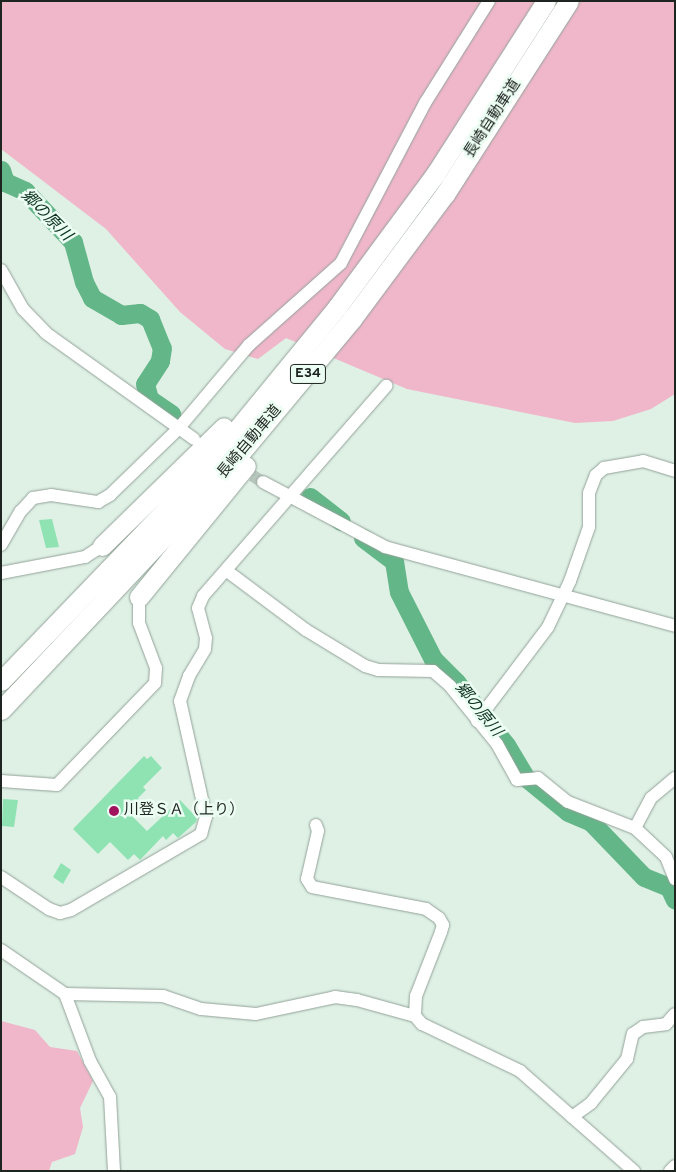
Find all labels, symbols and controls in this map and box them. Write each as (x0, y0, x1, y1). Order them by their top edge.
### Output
street label: 長崎自動車道 (461, 76, 525, 162)
water label: 郷の原川 (17, 187, 75, 245)
road number: E34 (289, 362, 327, 386)
street label: 長崎自動車道 (214, 402, 286, 482)
water label: 郷の原川 (450, 679, 506, 741)
place label: 川登ＳＡ（上り） (124, 802, 244, 820)
marker: 川登ＳＡ（上り） (108, 805, 120, 817)

